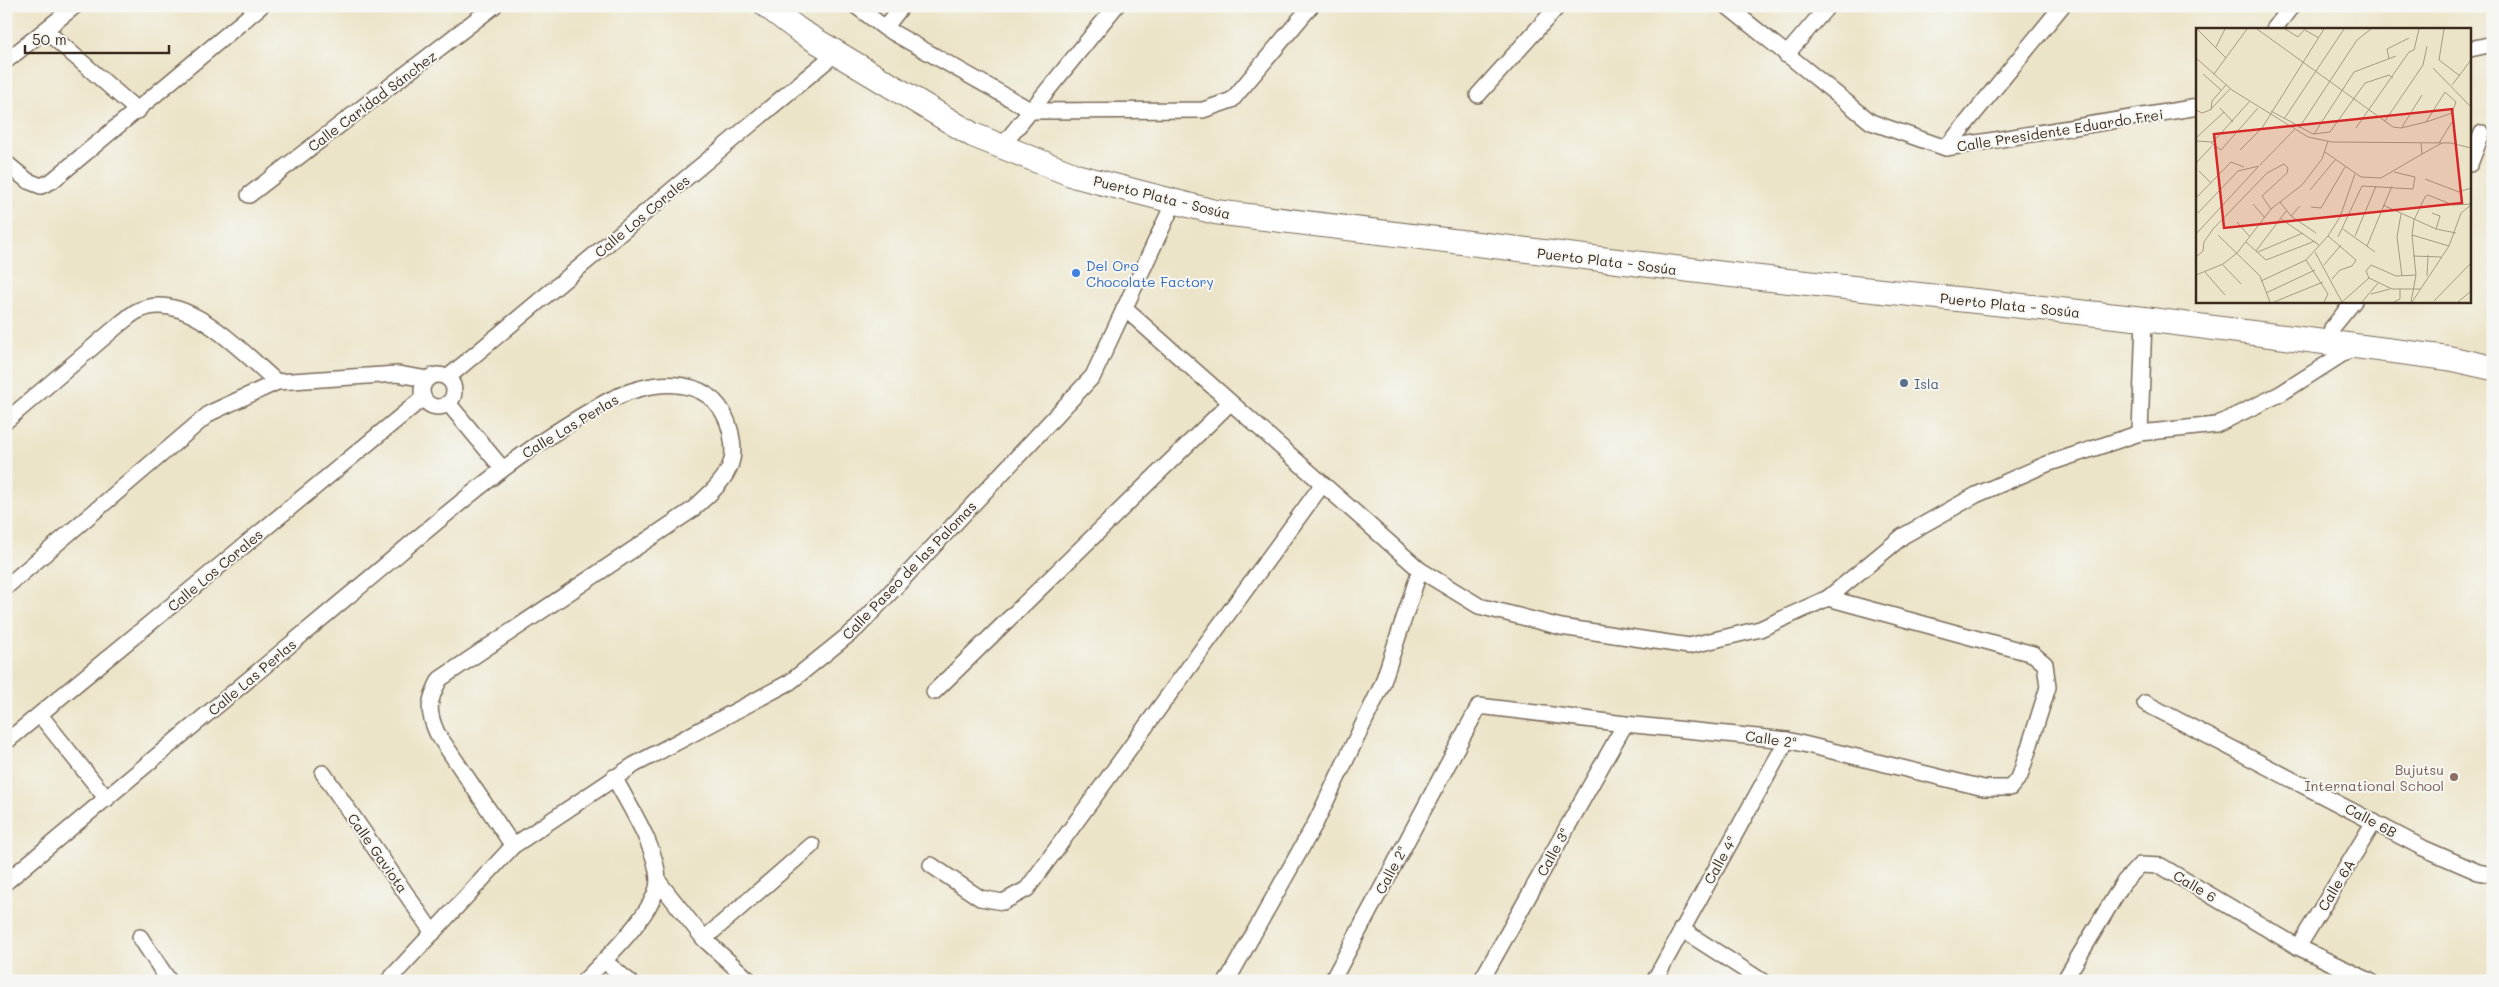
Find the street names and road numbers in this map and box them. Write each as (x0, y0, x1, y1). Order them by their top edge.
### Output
street label: Calle Caridad Sánchez (304, 46, 441, 156)
street label: Calle Presidente Eduardo Frei (1955, 104, 2165, 156)
street label: Calle Los Corales (590, 171, 694, 261)
street label: Puerto Plata - Sosúa (1091, 171, 1233, 223)
street label: Puerto Plata - Sosúa (1536, 243, 1678, 279)
street label: Puerto Plata - Sosúa (1939, 288, 2081, 322)
street label: Calle Las Perlas (518, 390, 622, 462)
street label: Calle Paseo de las Palomas (838, 497, 980, 643)
street label: Calle Los Corales (163, 525, 267, 615)
street label: Calle Las Perlas (204, 635, 300, 719)
street label: Calle 2ª (1744, 726, 1798, 752)
street label: Calle 6B (2342, 798, 2400, 842)
street label: Calle Gaviota (344, 810, 412, 896)
street label: Calle 3ª (1532, 825, 1574, 879)
street label: Calle 4ª (1699, 833, 1741, 887)
street label: Calle 2ª (1370, 843, 1412, 897)
street label: Calle 6A (2313, 856, 2359, 914)
street label: Calle 6 (2170, 866, 2220, 906)

